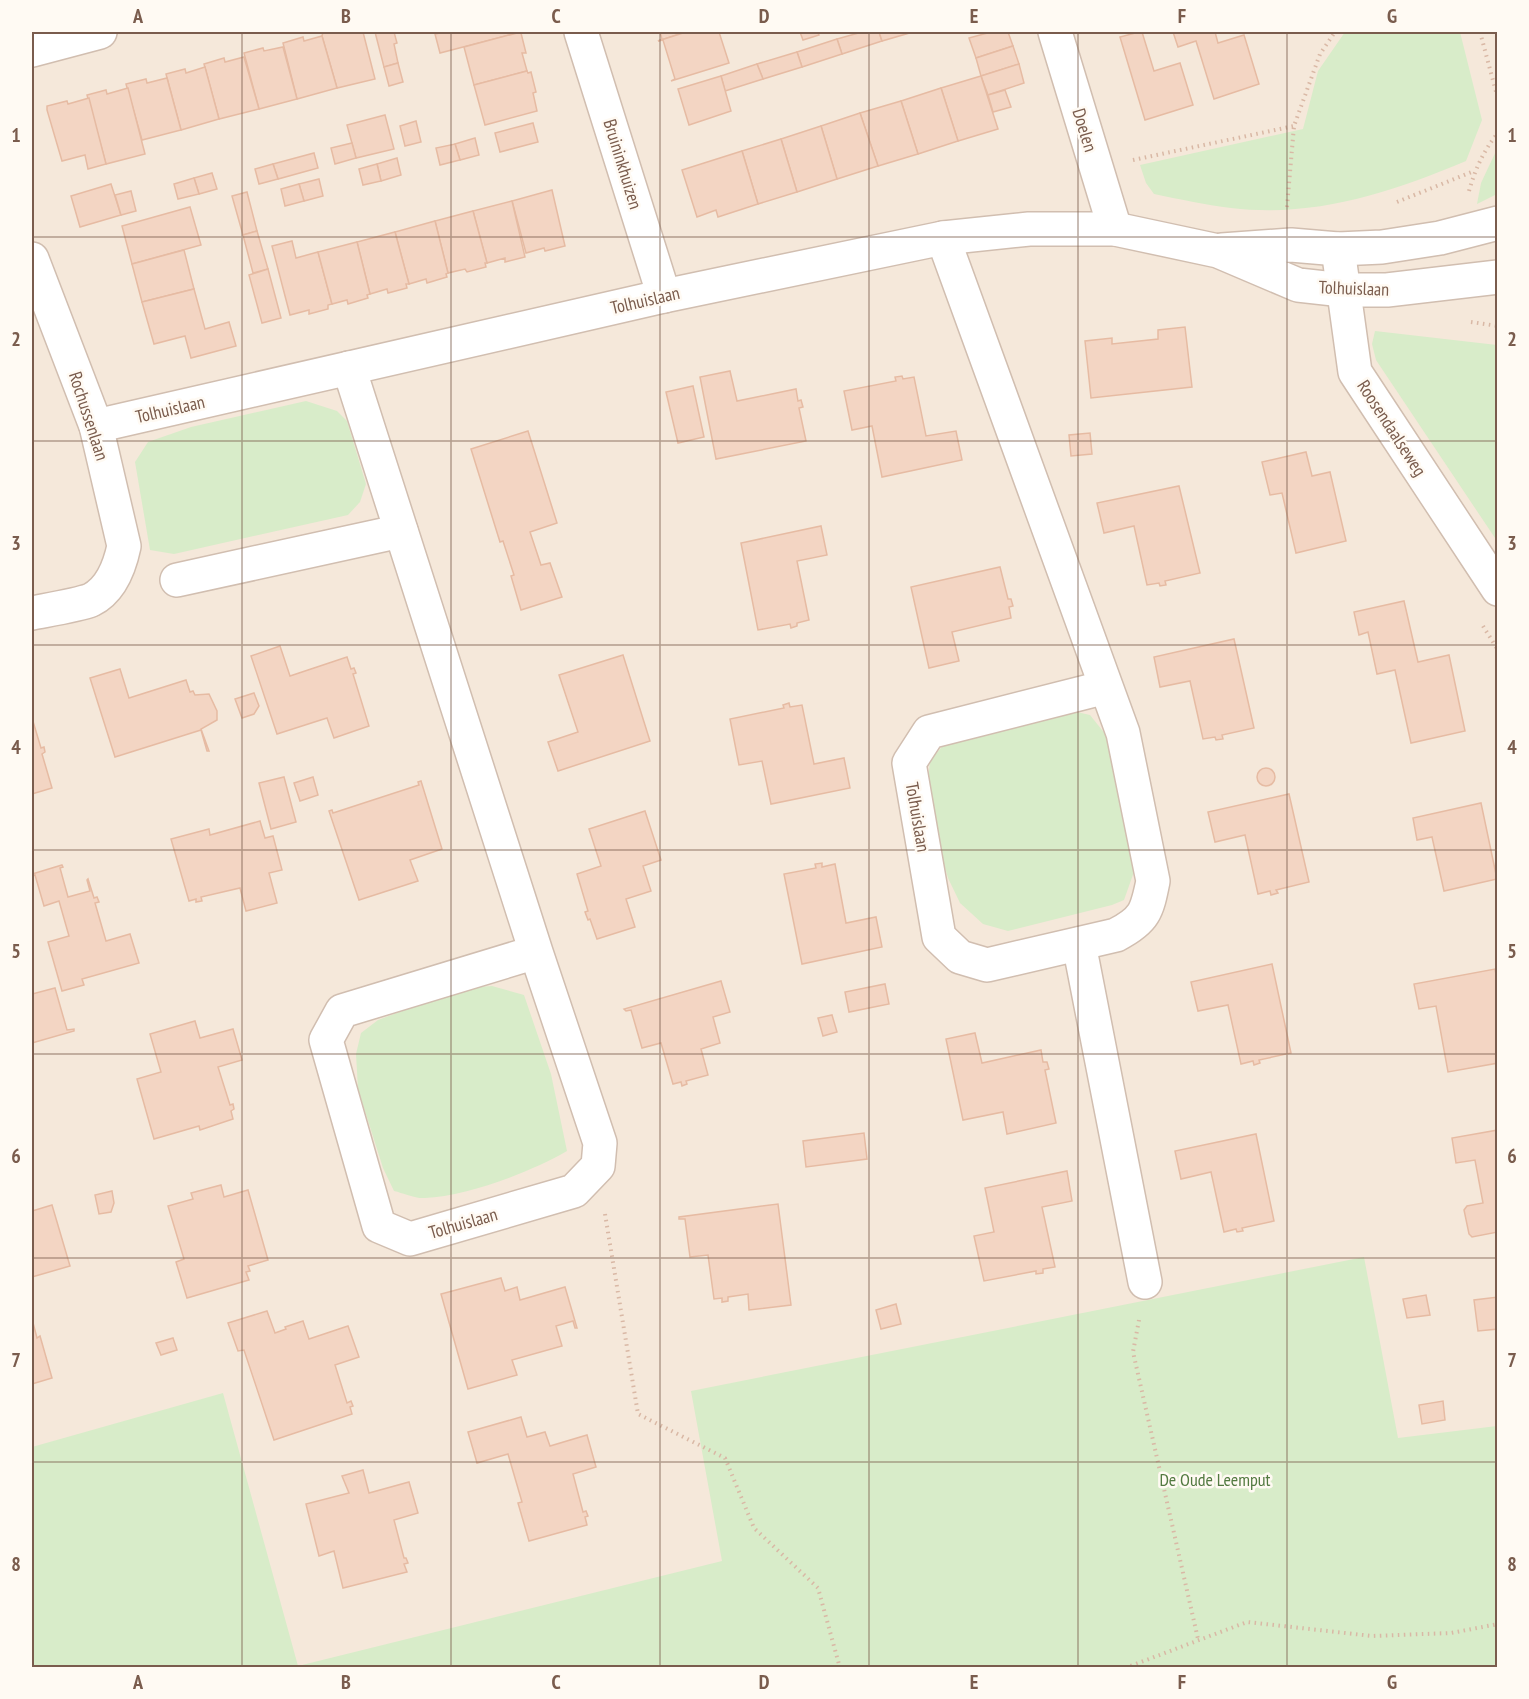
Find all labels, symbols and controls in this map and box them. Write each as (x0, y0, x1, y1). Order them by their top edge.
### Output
text: A (132, 3, 144, 29)
text: B (341, 3, 351, 29)
text: C (551, 3, 561, 29)
text: D (759, 3, 770, 29)
text: E (970, 3, 978, 29)
text: F (1178, 3, 1186, 29)
text: G (1387, 3, 1397, 29)
street label: Doelen (1068, 106, 1102, 154)
street label: Bruininkhuizen (598, 116, 648, 212)
text: 1 (11, 122, 21, 148)
text: 1 (1507, 122, 1517, 148)
street label: Tolhuislaan (1318, 275, 1390, 301)
street label: Tolhuislaan (608, 281, 682, 319)
text: 2 (11, 326, 21, 352)
text: 2 (1507, 326, 1517, 352)
street label: Rochussenlaan (64, 369, 114, 463)
street label: Roosendaalseweg (1352, 376, 1432, 480)
street label: Tolhuislaan (133, 390, 207, 428)
text: 3 (11, 530, 21, 556)
text: 3 (1507, 530, 1517, 556)
text: 4 (11, 734, 21, 760)
text: 4 (1507, 734, 1517, 760)
street label: Tolhuislaan (901, 780, 935, 854)
text: 5 (11, 938, 21, 964)
text: 5 (1507, 938, 1517, 964)
text: 6 (11, 1143, 21, 1169)
text: 6 (1507, 1143, 1517, 1169)
street label: Tolhuislaan (426, 1202, 500, 1244)
text: 7 (11, 1347, 21, 1373)
text: 7 (1507, 1347, 1517, 1373)
park label: De Oude Leemput (1159, 1468, 1271, 1491)
text: 8 (11, 1551, 21, 1577)
text: 8 (1507, 1551, 1517, 1577)
text: A (132, 1669, 144, 1695)
text: B (341, 1669, 351, 1695)
text: C (551, 1669, 561, 1695)
text: D (759, 1669, 770, 1695)
text: E (970, 1669, 978, 1695)
text: F (1178, 1669, 1186, 1695)
text: G (1387, 1669, 1397, 1695)

